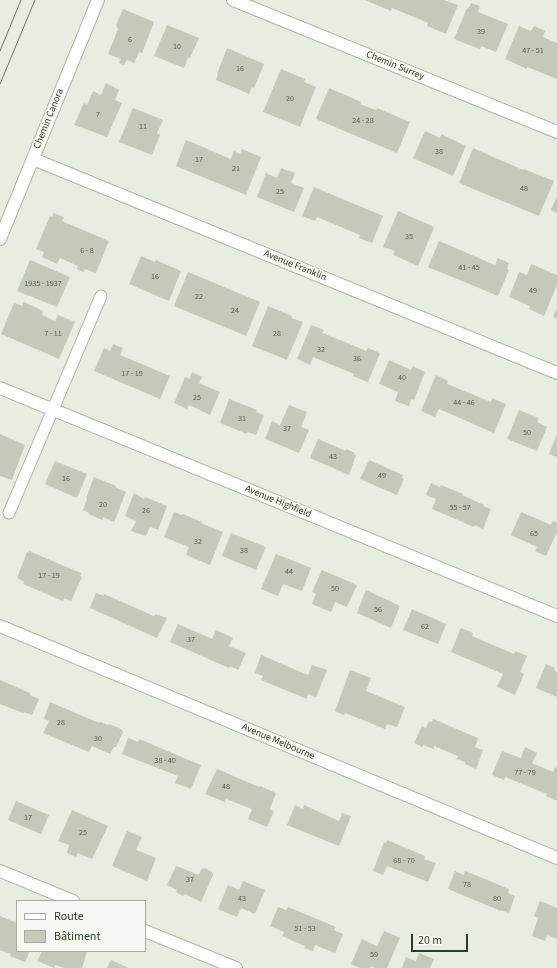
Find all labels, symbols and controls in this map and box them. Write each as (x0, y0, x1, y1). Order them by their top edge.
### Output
house number: 39 (477, 27, 485, 37)
house number: 6 (128, 35, 132, 45)
house number: 10 (173, 42, 181, 52)
house number: 47 - 51 (522, 46, 544, 56)
street label: Chemin Surrey (364, 49, 426, 83)
house number: 16 (236, 64, 244, 74)
street label: Chemin Canora (31, 87, 67, 151)
house number: 20 (286, 94, 294, 104)
house number: 7 (96, 110, 100, 120)
house number: 24 - 28 (352, 116, 374, 126)
house number: 11 (139, 122, 147, 132)
house number: 38 (435, 147, 443, 157)
house number: 17 (195, 155, 203, 165)
house number: 21 (232, 164, 240, 174)
house number: 48 (520, 184, 528, 194)
house number: 25 (276, 187, 284, 197)
house number: 35 (405, 232, 413, 242)
house number: 6 - 8 (80, 246, 94, 256)
street label: Avenue Franklin (262, 248, 328, 284)
house number: 41 - 45 (458, 263, 480, 273)
house number: 16 (151, 272, 159, 282)
house number: 1935 - 1937 (24, 279, 62, 289)
house number: 49 (529, 286, 537, 296)
house number: 22 (195, 292, 203, 302)
house number: 24 (231, 306, 239, 316)
house number: 7 - 11 (44, 329, 62, 339)
house number: 28 (273, 329, 281, 339)
house number: 32 (317, 345, 325, 355)
house number: 36 (353, 354, 361, 364)
house number: 17 - 19 (121, 369, 143, 379)
house number: 40 (398, 373, 406, 383)
house number: 25 (193, 393, 201, 403)
house number: 44 - 46 (453, 398, 475, 408)
house number: 31 (238, 414, 246, 424)
house number: 37 (283, 424, 291, 434)
house number: 50 (523, 428, 531, 438)
house number: 43 (329, 452, 337, 462)
house number: 49 (378, 471, 386, 481)
house number: 16 (62, 474, 70, 484)
street label: Avenue Highfield (243, 483, 313, 521)
house number: 20 (99, 500, 107, 510)
house number: 55 - 57 (449, 503, 471, 513)
house number: 26 (142, 506, 150, 516)
house number: 65 (530, 529, 538, 539)
house number: 32 (194, 537, 202, 547)
house number: 38 (240, 546, 248, 556)
house number: 44 (285, 567, 293, 577)
house number: 17 - 19 (38, 571, 60, 581)
house number: 50 (331, 584, 339, 594)
house number: 56 (374, 605, 382, 615)
house number: 62 (421, 622, 429, 632)
house number: 37 (187, 635, 195, 645)
house number: 28 (57, 718, 65, 728)
street label: Avenue Melbourne (240, 721, 316, 763)
house number: 30 (94, 734, 102, 744)
house number: 38 - 40 (154, 756, 176, 766)
house number: 77 - 79 (514, 768, 536, 778)
house number: 48 (222, 782, 230, 792)
house number: 17 (24, 813, 32, 823)
house number: 25 (79, 828, 87, 838)
house number: 68 - 70 (393, 856, 415, 866)
house number: 37 (186, 875, 194, 885)
house number: 78 (463, 880, 471, 890)
house number: 43 (238, 894, 246, 904)
house number: 80 (493, 894, 501, 904)
legend (16, 900, 146, 952)
text: Route (54, 908, 84, 925)
house number: 51 - 53 (294, 924, 316, 934)
scale bar (413, 926, 470, 952)
text: Bâtiment (54, 928, 100, 945)
text: 20 m (418, 932, 442, 949)
house number: 59 (370, 950, 378, 960)

